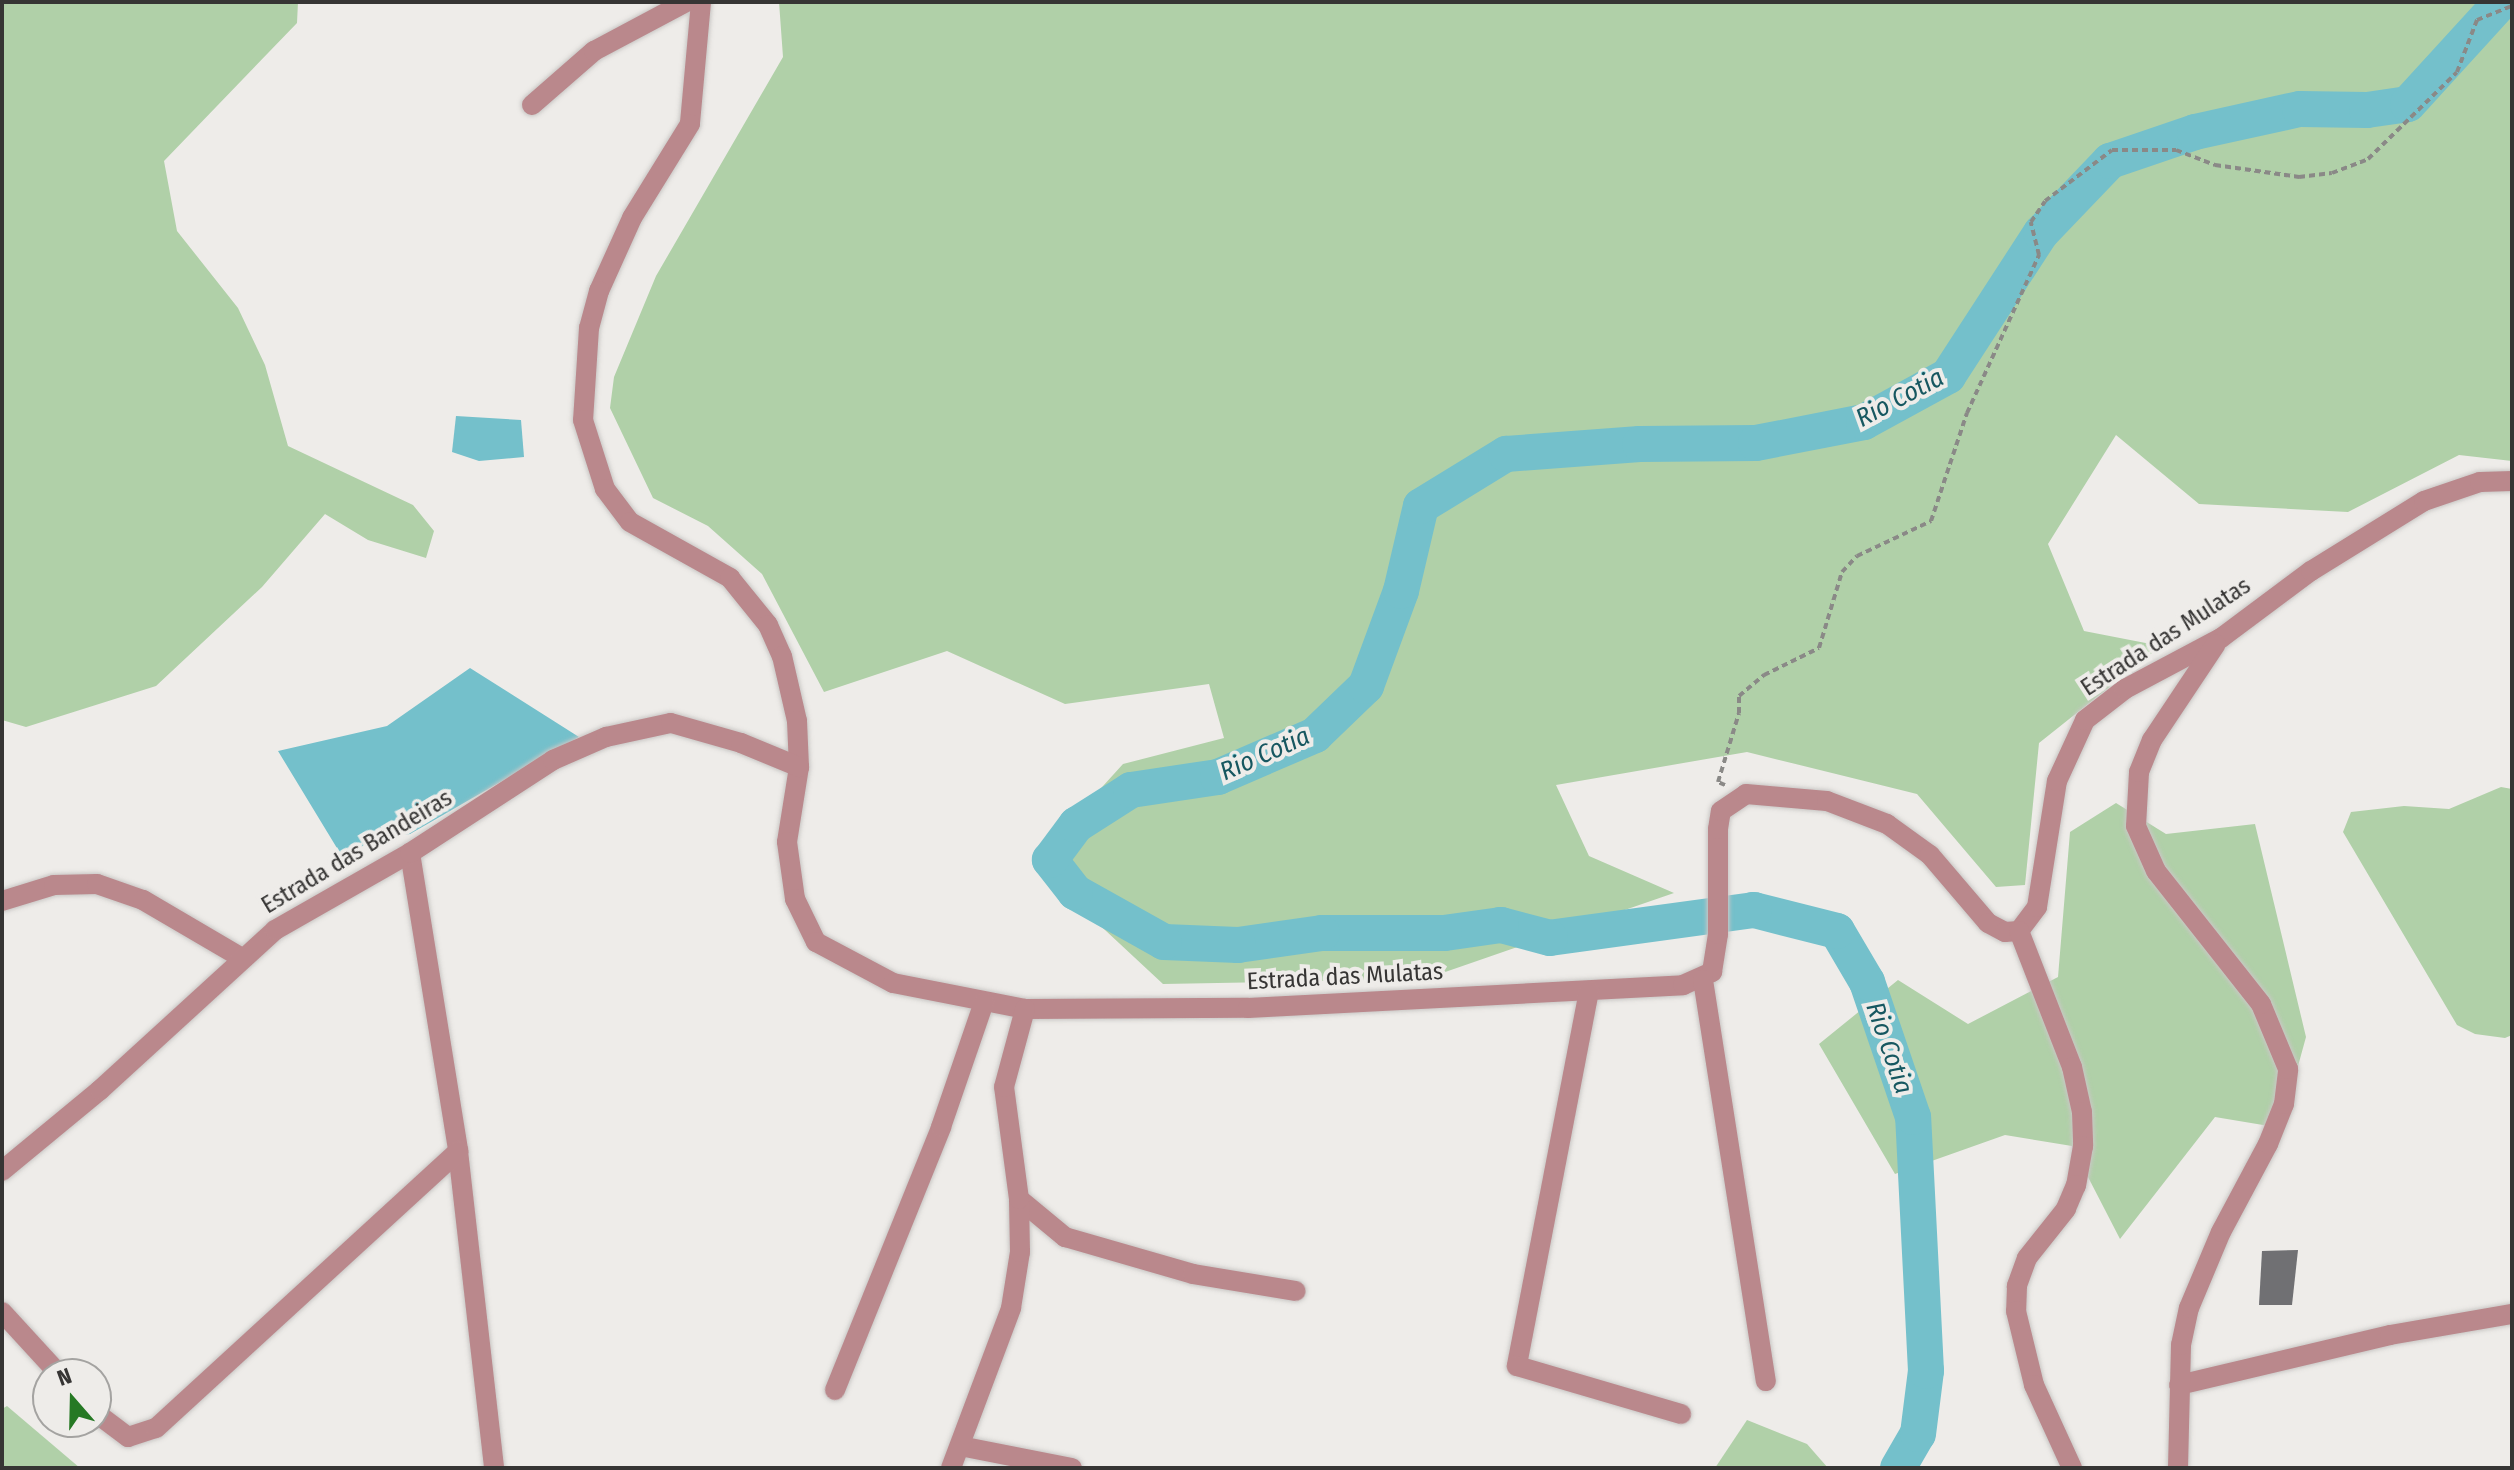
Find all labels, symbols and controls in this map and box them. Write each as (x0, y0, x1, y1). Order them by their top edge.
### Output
water label: Rio Cotia (1851, 362, 1949, 434)
street label: Estrada das Mulatas (2076, 571, 2256, 703)
water label: Rio Cotia (1215, 720, 1315, 788)
street label: Estrada das Bandeiras (257, 784, 457, 920)
street label: Estrada das Mulatas (1246, 957, 1444, 997)
water label: Rio Cotia (1859, 998, 1919, 1098)
north arrow (32, 1358, 112, 1438)
text: N (53, 1362, 75, 1392)

